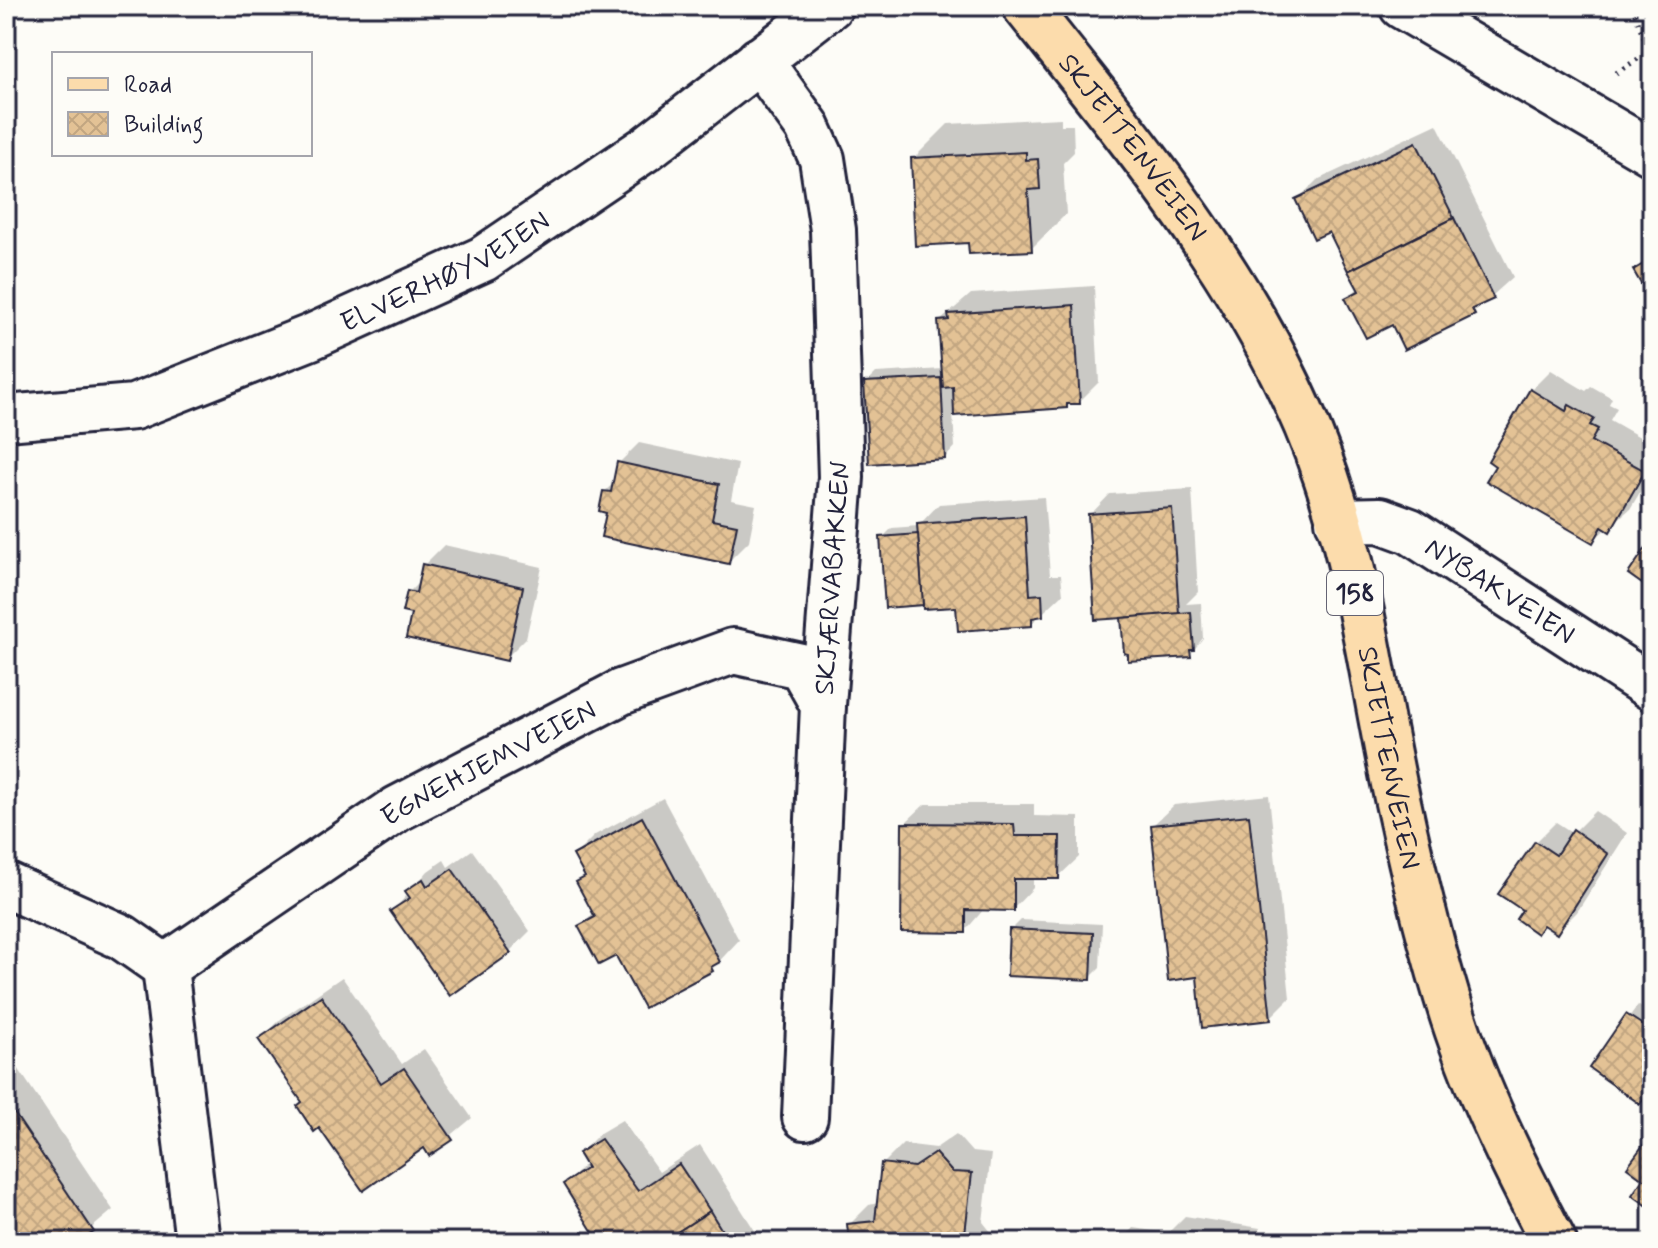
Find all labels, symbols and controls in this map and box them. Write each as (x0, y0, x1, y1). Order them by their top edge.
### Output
street label: SKJETTENVEIEN (1049, 47, 1215, 249)
legend (52, 52, 312, 156)
text: Road (124, 70, 172, 101)
text: Building (124, 110, 204, 144)
street label: ELVERHØYVEIEN (335, 203, 558, 342)
street label: SKJÆRVABAKKEN (807, 460, 860, 696)
street label: NYBAKVEIEN (1417, 530, 1581, 654)
road number: 158 (1327, 571, 1383, 615)
street label: SKJETTENVEIEN (1347, 644, 1428, 873)
street label: EGNEHJEMVEIEN (374, 692, 603, 836)

